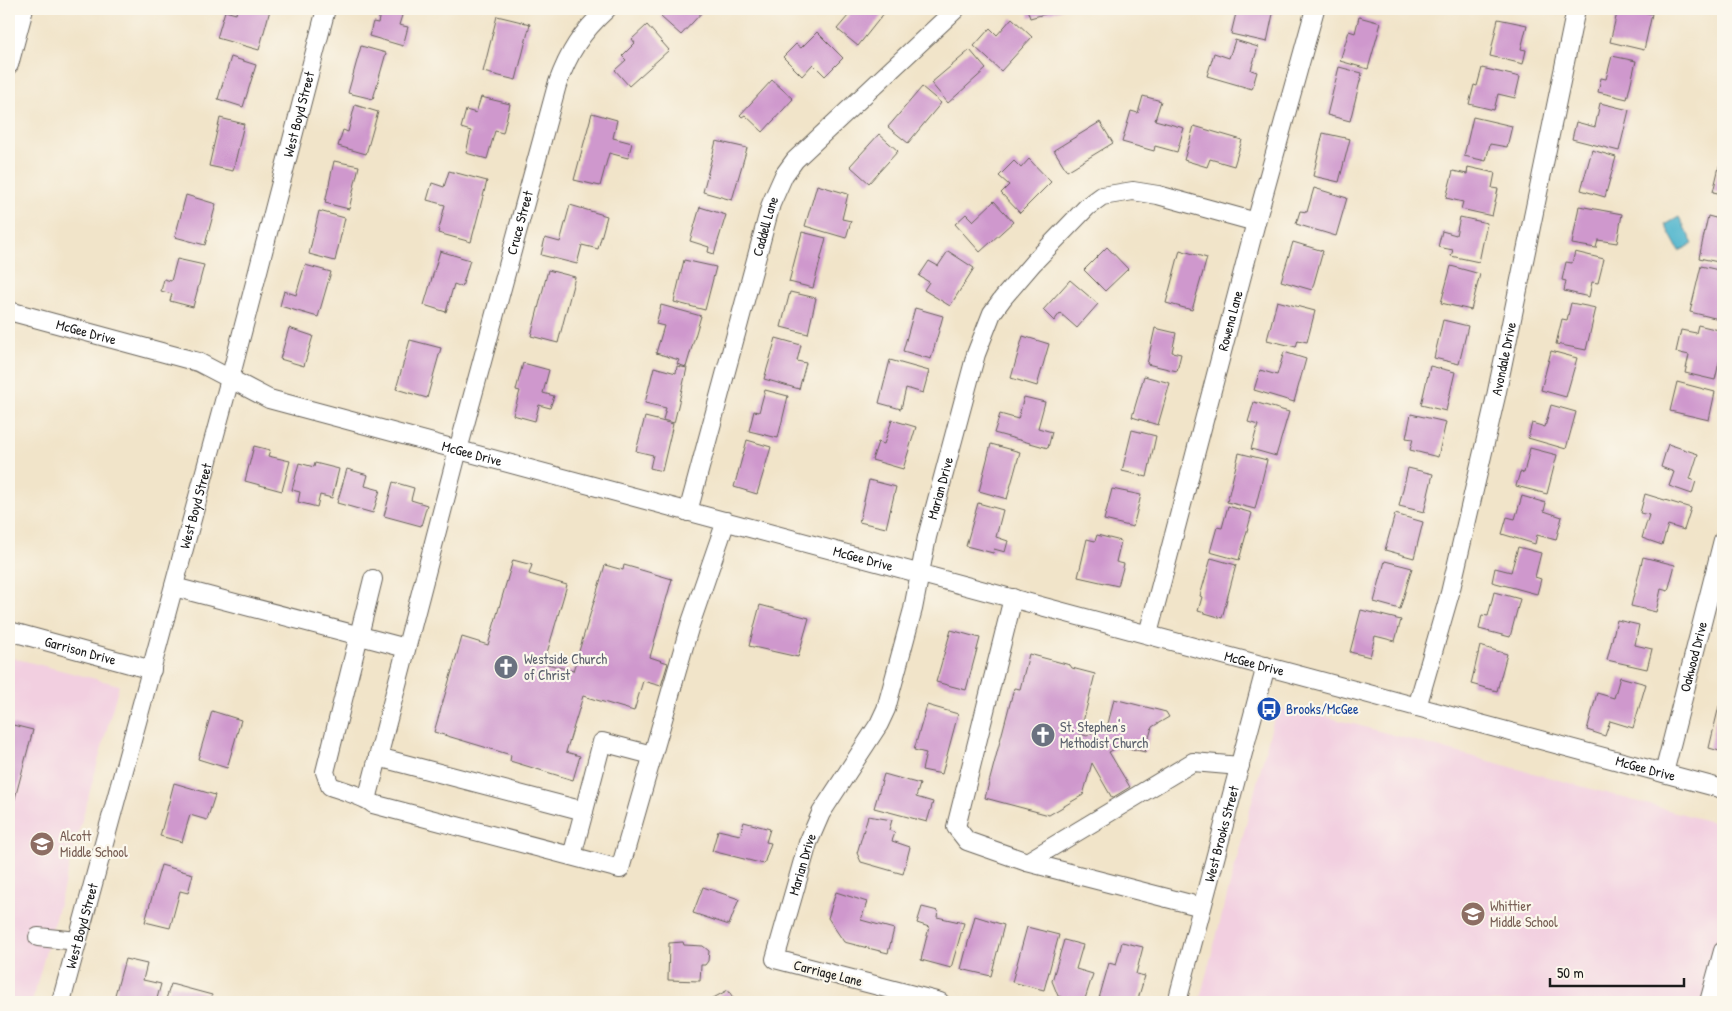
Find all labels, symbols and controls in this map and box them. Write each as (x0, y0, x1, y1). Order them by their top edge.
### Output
street label: West Boyd Street (278, 69, 318, 159)
street label: Cruce Street (501, 188, 537, 257)
street label: Caddell Lane (747, 192, 783, 258)
street label: Rowena Lane (1213, 288, 1247, 353)
street label: McGee Drive (54, 314, 119, 349)
street label: Avondale Drive (1486, 320, 1520, 397)
street label: McGee Drive (440, 436, 505, 470)
street label: Marian Drive (922, 454, 957, 521)
street label: West Boyd Street (174, 461, 216, 551)
street label: McGee Drive (831, 541, 896, 575)
street label: Oakwood Drive (1675, 619, 1711, 694)
street label: Garrison Drive (43, 631, 119, 669)
street label: McGee Drive (1222, 646, 1287, 680)
place label: Westside Church of Christ (524, 649, 607, 684)
church icon: Westside Church of Christ (493, 654, 519, 680)
bus stop icon: Brooks/McGee (1256, 696, 1282, 722)
place label: Brooks/McGee (1286, 699, 1359, 718)
place label: St. Stephen's Methodist Church (1060, 717, 1148, 752)
church icon: St. Stephen's Methodist Church (1030, 722, 1056, 748)
street label: McGee Drive (1614, 751, 1678, 785)
street label: West Brooks Street (1199, 783, 1243, 884)
place label: Alcott Middle School (60, 826, 128, 861)
street label: Marian Drive (784, 830, 820, 897)
school or university icon: Alcott Middle School (29, 831, 55, 857)
street label: West Boyd Street (61, 881, 102, 970)
place label: Whittier Middle School (1490, 896, 1558, 931)
school or university icon: Whittier Middle School (1460, 901, 1486, 927)
street label: Carriage Lane (792, 955, 865, 991)
scale bar (1550, 956, 1683, 988)
text: 50 m (1557, 962, 1584, 983)

